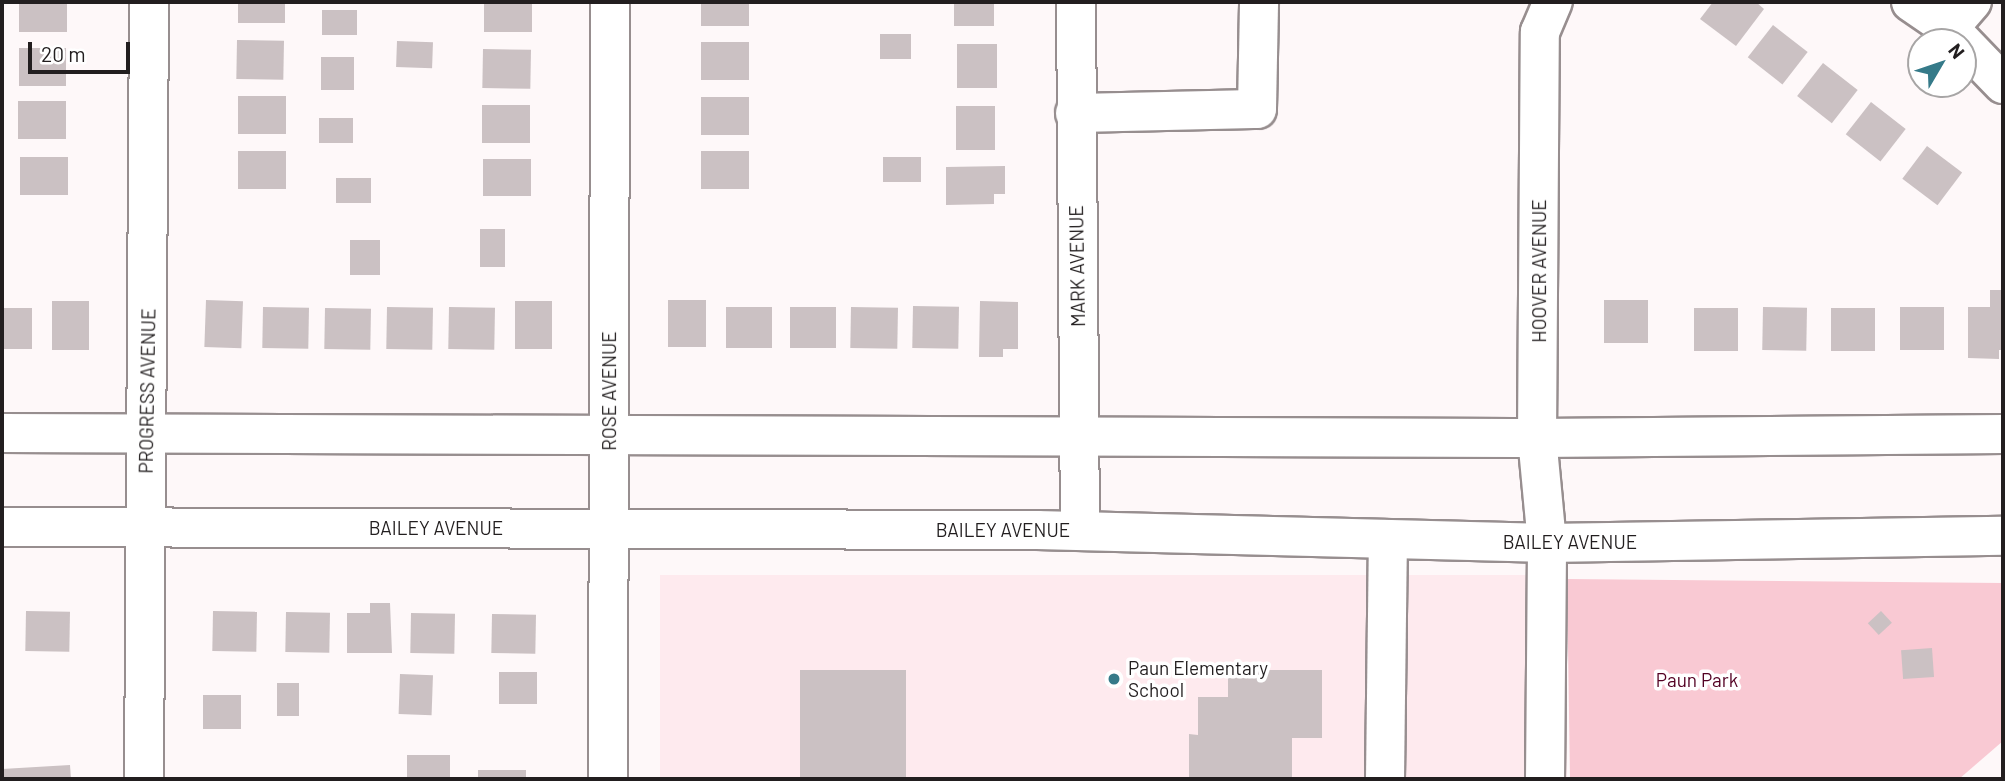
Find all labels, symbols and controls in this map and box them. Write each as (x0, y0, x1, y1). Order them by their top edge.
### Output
scale bar (32, 28, 133, 72)
north arrow (1907, 28, 1977, 98)
text: N (1944, 39, 1970, 63)
text: 20 m (41, 41, 86, 66)
street label: HOOVER AVENUE (1528, 199, 1550, 343)
street label: MARK AVENUE (1065, 205, 1089, 327)
street label: PROGRESS AVENUE (134, 308, 160, 474)
street label: ROSE AVENUE (598, 331, 620, 451)
street label: BAILEY AVENUE (369, 517, 503, 539)
street label: BAILEY AVENUE (936, 519, 1070, 541)
street label: BAILEY AVENUE (1503, 531, 1637, 553)
place label: Paun Elementary School (1128, 657, 1268, 701)
park label: Paun Park (1656, 669, 1738, 691)
marker: Paun Elementary School (1106, 671, 1122, 687)

